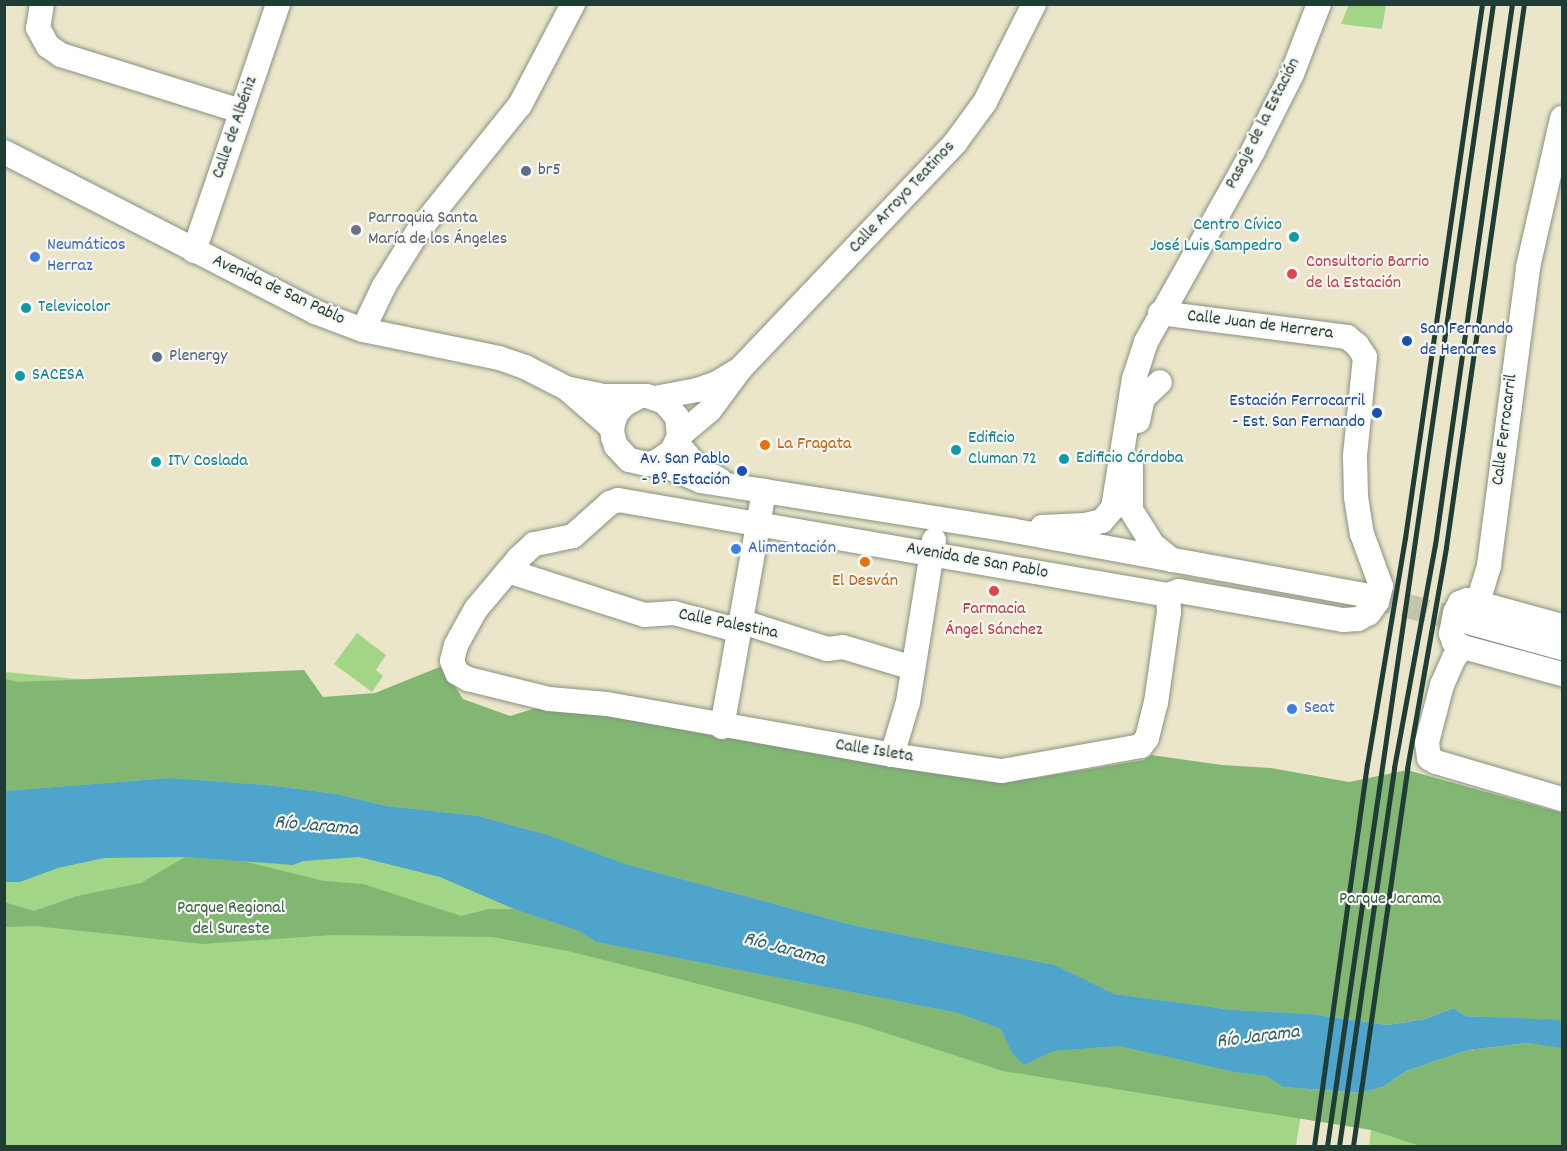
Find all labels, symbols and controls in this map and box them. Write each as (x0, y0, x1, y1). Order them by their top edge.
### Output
street label: Pasaje de la Estación (1222, 55, 1306, 193)
street label: Calle de Albéniz (208, 74, 264, 182)
street label: Calle Arroyo Teatinos (845, 137, 961, 259)
place label: br5 (538, 160, 561, 182)
marker: br5 (519, 164, 533, 178)
place label: Parroquia Santa María de los Ángeles (368, 209, 507, 252)
place label: Centro Cívico José Luis Sampedro (1150, 216, 1282, 258)
marker: Parroquia Santa María de los Ángeles (349, 223, 363, 237)
marker: Centro Cívico José Luis Sampedro (1287, 230, 1301, 244)
place label: Neumáticos Herraz (47, 236, 126, 278)
marker: Neumáticos Herraz (28, 250, 42, 264)
street label: Avenida de San Pablo (208, 251, 348, 331)
place label: Consultorio Barrio de la Estación (1306, 253, 1429, 296)
marker: Consultorio Barrio de la Estación (1283, 265, 1301, 283)
place label: Televicolor (38, 297, 110, 319)
marker: Televicolor (19, 301, 33, 315)
street label: Calle Juan de Herrera (1186, 306, 1334, 346)
place label: San Fernando de Henares (1420, 320, 1513, 362)
marker: San Fernando de Henares (1398, 332, 1416, 350)
place label: Plenergy (169, 346, 227, 368)
marker: Plenergy (150, 350, 164, 364)
place label: SACESA (32, 365, 85, 387)
marker: SACESA (13, 369, 27, 383)
street label: Calle Ferrocarril (1488, 373, 1524, 487)
place label: Estación Ferrocarril - Est. San Fernando (1229, 392, 1365, 434)
marker: Estación Ferrocarril - Est. San Fernando (1370, 406, 1384, 420)
place label: Edificio Cluman 72 (968, 429, 1037, 472)
place label: La Fragata (777, 434, 851, 456)
marker: La Fragata (758, 438, 772, 452)
marker: Edificio Cluman 72 (949, 443, 963, 457)
place label: Edificio Córdoba (1076, 448, 1183, 470)
place label: Av. San Pablo - Bº Estación (640, 450, 730, 492)
place label: ITV Coslada (168, 451, 248, 473)
marker: Edificio Córdoba (1057, 452, 1071, 466)
marker: ITV Coslada (149, 455, 163, 469)
marker: Av. San Pablo - Bº Estación (735, 464, 749, 478)
place label: Alimentación (748, 538, 836, 560)
street label: Avenida de San Pablo (904, 539, 1050, 585)
marker: Alimentación (729, 542, 743, 556)
marker: El Desván (858, 555, 872, 569)
place label: El Desván (832, 571, 898, 593)
marker: Farmacia Ángel Sánchez (987, 584, 1001, 598)
place label: Farmacia Ángel Sánchez (945, 600, 1043, 642)
street label: Calle Palestina (676, 605, 780, 645)
place label: Seat (1304, 698, 1335, 720)
marker: Seat (1285, 702, 1299, 716)
street label: Calle Isleta (834, 735, 914, 769)
water label: Río Jarama (273, 811, 359, 843)
park label: Parque Jarama (1339, 889, 1441, 911)
park label: Parque Regional del Sureste (177, 899, 285, 942)
water label: Río Jarama (741, 928, 827, 972)
water label: Río Jarama (1215, 1021, 1301, 1055)

